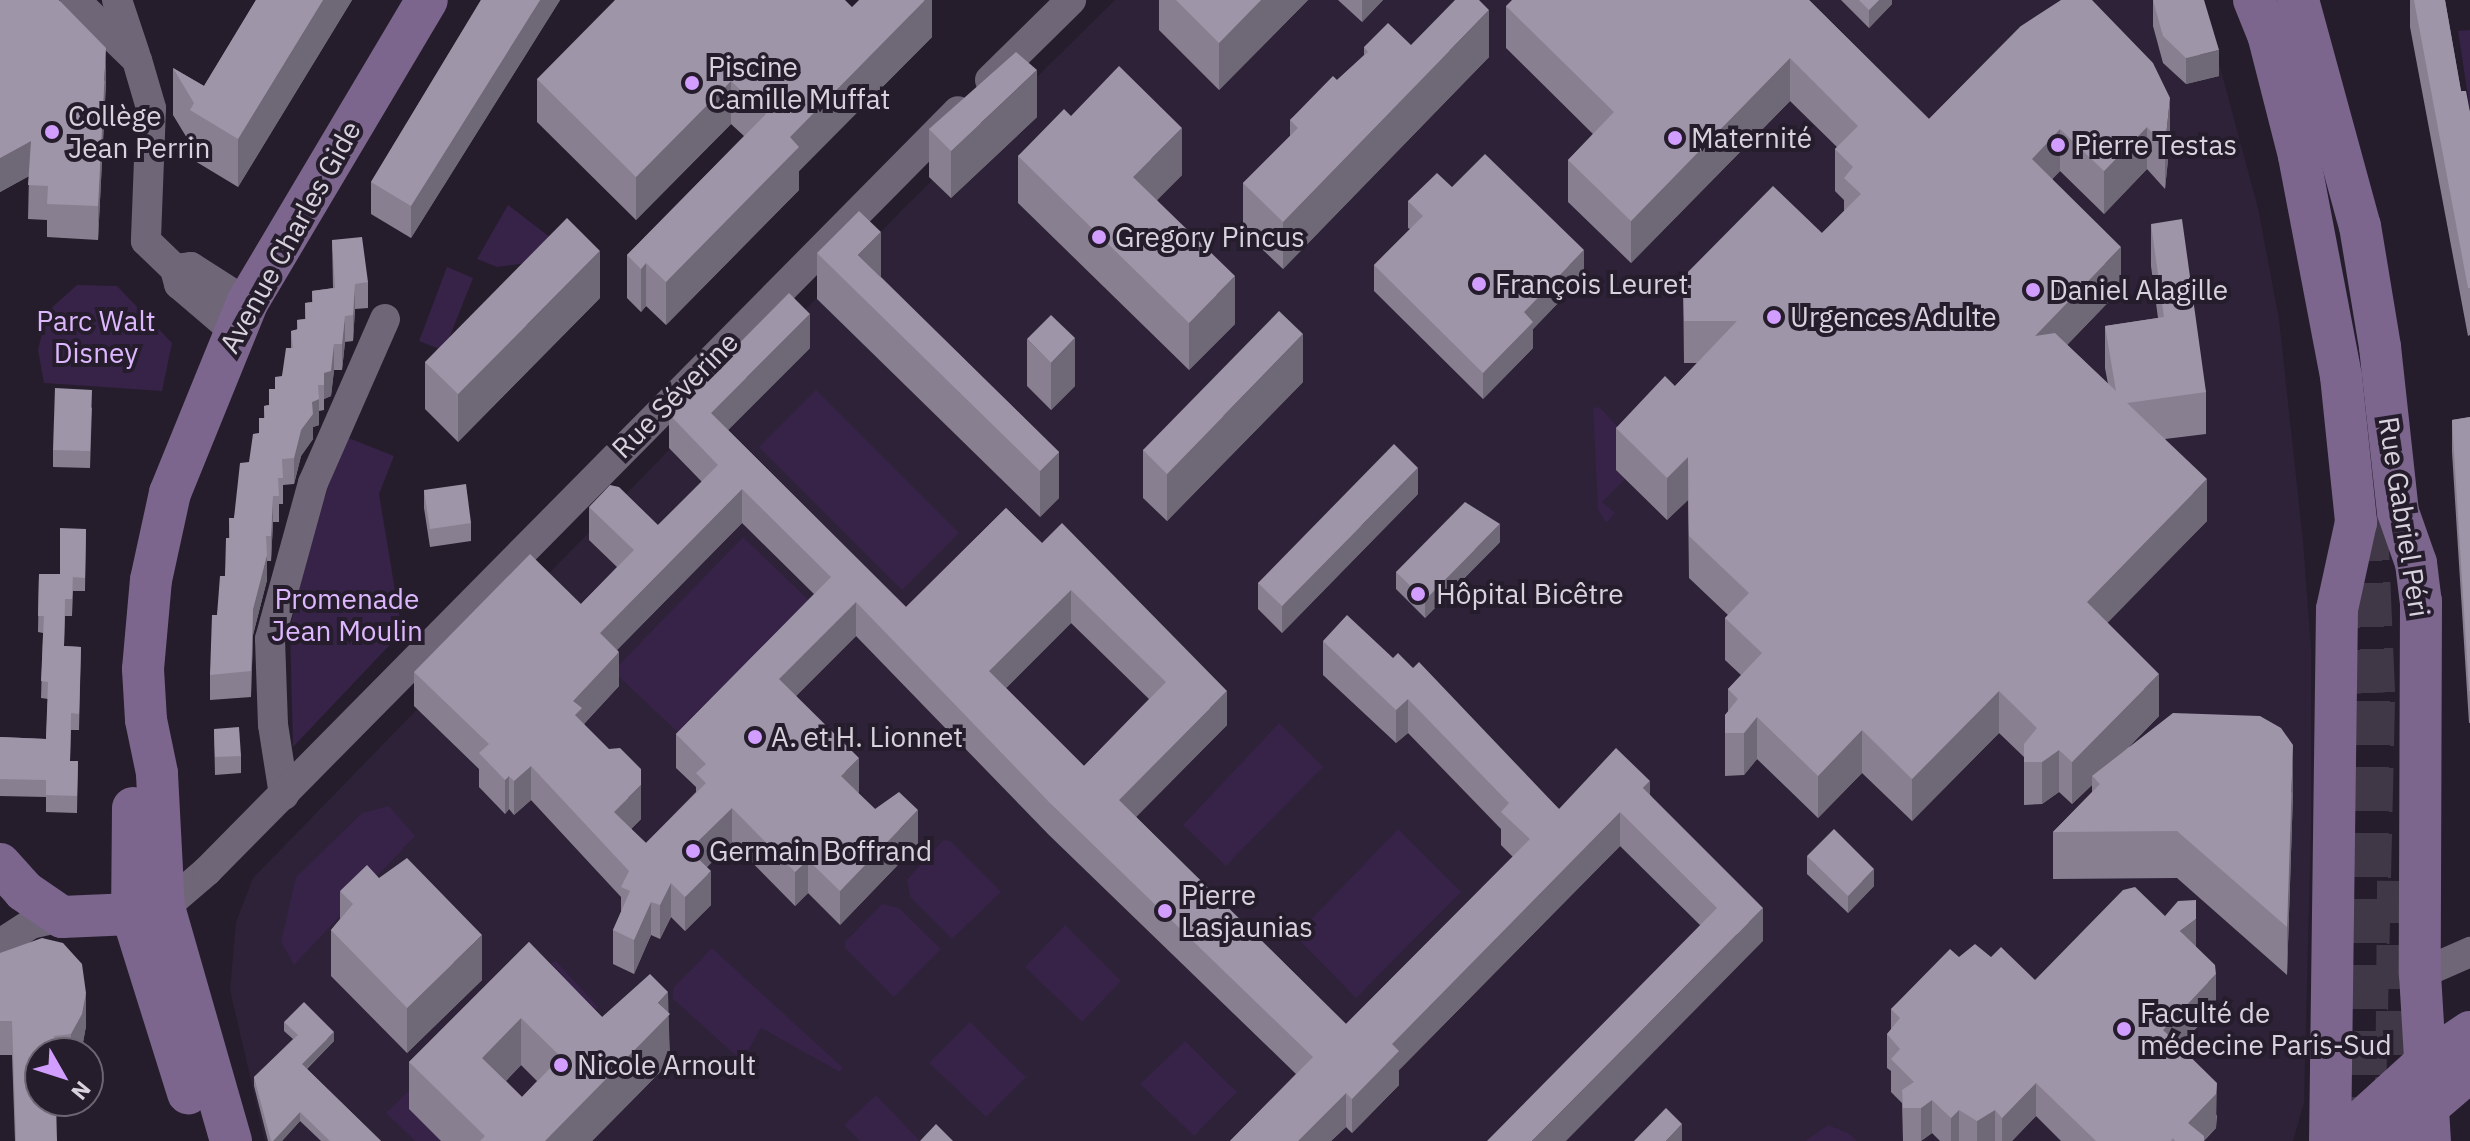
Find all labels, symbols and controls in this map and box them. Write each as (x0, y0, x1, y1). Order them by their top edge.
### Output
place label: Piscine Camille Muffat (708, 50, 890, 116)
marker: Piscine Camille Muffat (683, 74, 701, 92)
place label: Collège Jean Perrin (68, 99, 210, 165)
street label: Avenue Charles Gide (212, 115, 368, 359)
place label: Maternité (1691, 121, 1812, 155)
marker: Collège Jean Perrin (43, 123, 61, 141)
place label: Pierre Testas (2074, 128, 2237, 162)
marker: Maternité (1666, 129, 1684, 147)
marker: Pierre Testas (2049, 136, 2067, 154)
place label: Gregory Pincus (1115, 220, 1305, 254)
marker: Gregory Pincus (1090, 228, 1108, 246)
place label: François Leuret (1495, 267, 1688, 301)
place label: Daniel Alagille (2049, 273, 2228, 307)
marker: François Leuret (1470, 275, 1488, 293)
marker: Daniel Alagille (2024, 281, 2042, 299)
place label: Urgences Adulte (1790, 300, 1997, 334)
park label: Parc Walt Disney (36, 304, 156, 370)
marker: Urgences Adulte (1765, 308, 1783, 326)
street label: Rue Séverine (605, 325, 745, 465)
street label: Rue Gabriel Péri (2372, 414, 2436, 620)
place label: Hôpital Bicêtre (1436, 577, 1624, 611)
park label: Promenade Jean Moulin (271, 582, 423, 648)
marker: Hôpital Bicêtre (1407, 583, 1429, 605)
place label: A. et H. Lionnet (771, 720, 963, 754)
marker: A. et H. Lionnet (746, 728, 764, 746)
place label: Germain Boffrand (709, 834, 932, 868)
marker: Germain Boffrand (684, 842, 702, 860)
place label: Pierre Lasjaunias (1181, 878, 1313, 944)
marker: Pierre Lasjaunias (1156, 902, 1174, 920)
place label: Faculté de médecine Paris-Sud (2140, 996, 2392, 1062)
marker: Faculté de médecine Paris-Sud (2115, 1020, 2133, 1038)
north arrow (24, 1037, 104, 1117)
place label: Nicole Arnoult (577, 1048, 756, 1082)
marker: Nicole Arnoult (552, 1056, 570, 1074)
text: N (65, 1076, 98, 1106)

